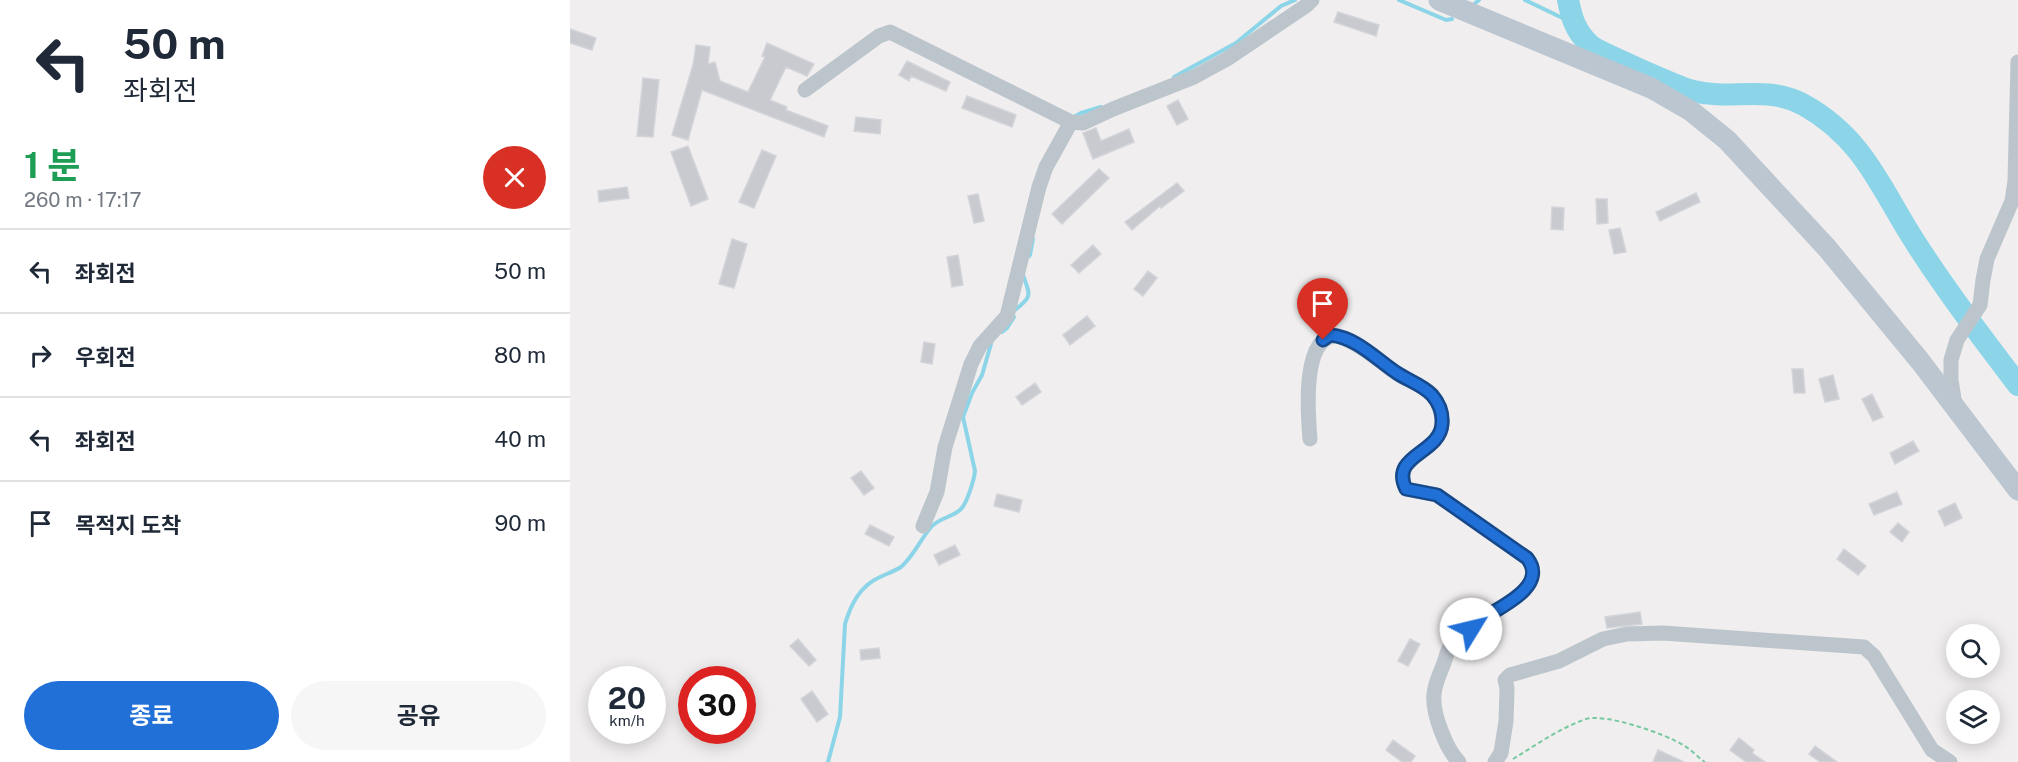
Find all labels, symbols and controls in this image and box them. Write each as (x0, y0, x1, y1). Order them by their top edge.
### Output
text: 50 m (123, 19, 226, 68)
icon: left (24, 24, 102, 102)
text: 좌회전 (123, 74, 198, 106)
text: 1 분 (24, 144, 81, 186)
button: close (483, 146, 546, 209)
text: 260 m · 17:17 (24, 188, 142, 212)
icon: left (24, 255, 57, 288)
text: 50 m (494, 258, 546, 284)
text: 좌회전 (75, 260, 136, 286)
pin (1297, 278, 1348, 340)
icon: arrive (1306, 287, 1339, 320)
icon: right (24, 339, 57, 372)
text: 80 m (494, 342, 546, 368)
text: 우회전 (75, 344, 136, 370)
icon: left (24, 423, 57, 456)
text: 40 m (494, 426, 546, 452)
text: 좌회전 (75, 428, 136, 454)
icon: arrive (24, 507, 57, 540)
text: 90 m (495, 510, 546, 536)
text: 목적지 도착 (75, 512, 181, 538)
position arrow (1439, 597, 1503, 661)
map controls (1946, 624, 2000, 744)
button: search (1946, 624, 2000, 678)
speed limit sign: 30 (678, 666, 756, 744)
text: 20 (608, 680, 646, 716)
button: 종료 (24, 681, 279, 750)
button: 공유 (291, 681, 546, 750)
button: layers (1946, 690, 2000, 744)
text: km/h (609, 712, 645, 729)

